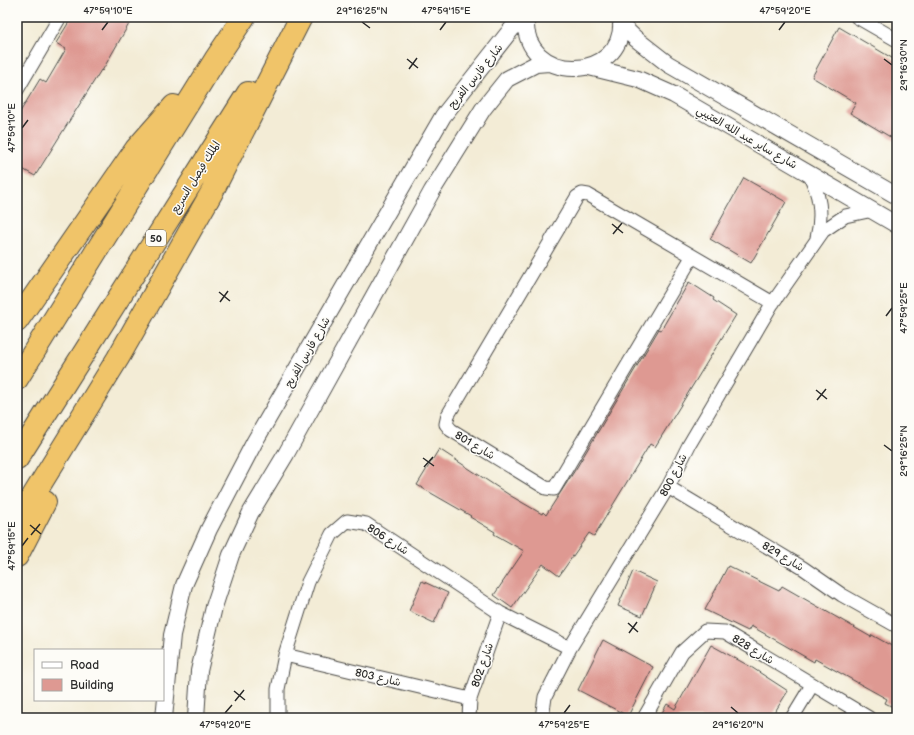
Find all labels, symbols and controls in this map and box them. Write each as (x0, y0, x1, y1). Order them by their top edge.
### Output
text: 47°59'10"E (83, 5, 133, 17)
text: 29°16'25"N (336, 5, 388, 17)
text: 47°59'15"E (421, 5, 471, 17)
text: 47°59'20"E (759, 5, 811, 17)
text: 29°16'30"N (898, 39, 910, 91)
street label: شارع فارس الفريح (445, 41, 507, 112)
text: 47°59'10"E (6, 103, 18, 153)
street label: شارع ساير عبد الله العتيبي (692, 103, 799, 175)
street label: الملك فيصل السريع (168, 139, 225, 217)
road number: 50 (146, 230, 166, 246)
text: 47°59'25"E (898, 282, 910, 334)
street label: شارع فارس الفريح (282, 315, 335, 391)
text: 29°16'25"N (898, 425, 910, 477)
street label: شارع 801 (452, 429, 497, 464)
street label: شارع 800 (657, 452, 691, 500)
text: 47°59'15"E (6, 521, 18, 571)
street label: شارع 806 (364, 521, 411, 559)
street label: شارع 829 (759, 539, 806, 576)
street label: شارع 828 (729, 632, 776, 669)
street label: شارع 802 (469, 641, 498, 690)
legend (34, 649, 164, 701)
text: Road (70, 658, 99, 673)
street label: شارع 803 (353, 666, 402, 691)
text: Building (70, 678, 114, 693)
text: 47°59'20"E (199, 719, 251, 731)
text: 47°59'25"E (538, 719, 590, 731)
text: 29°16'20"N (712, 719, 764, 731)

